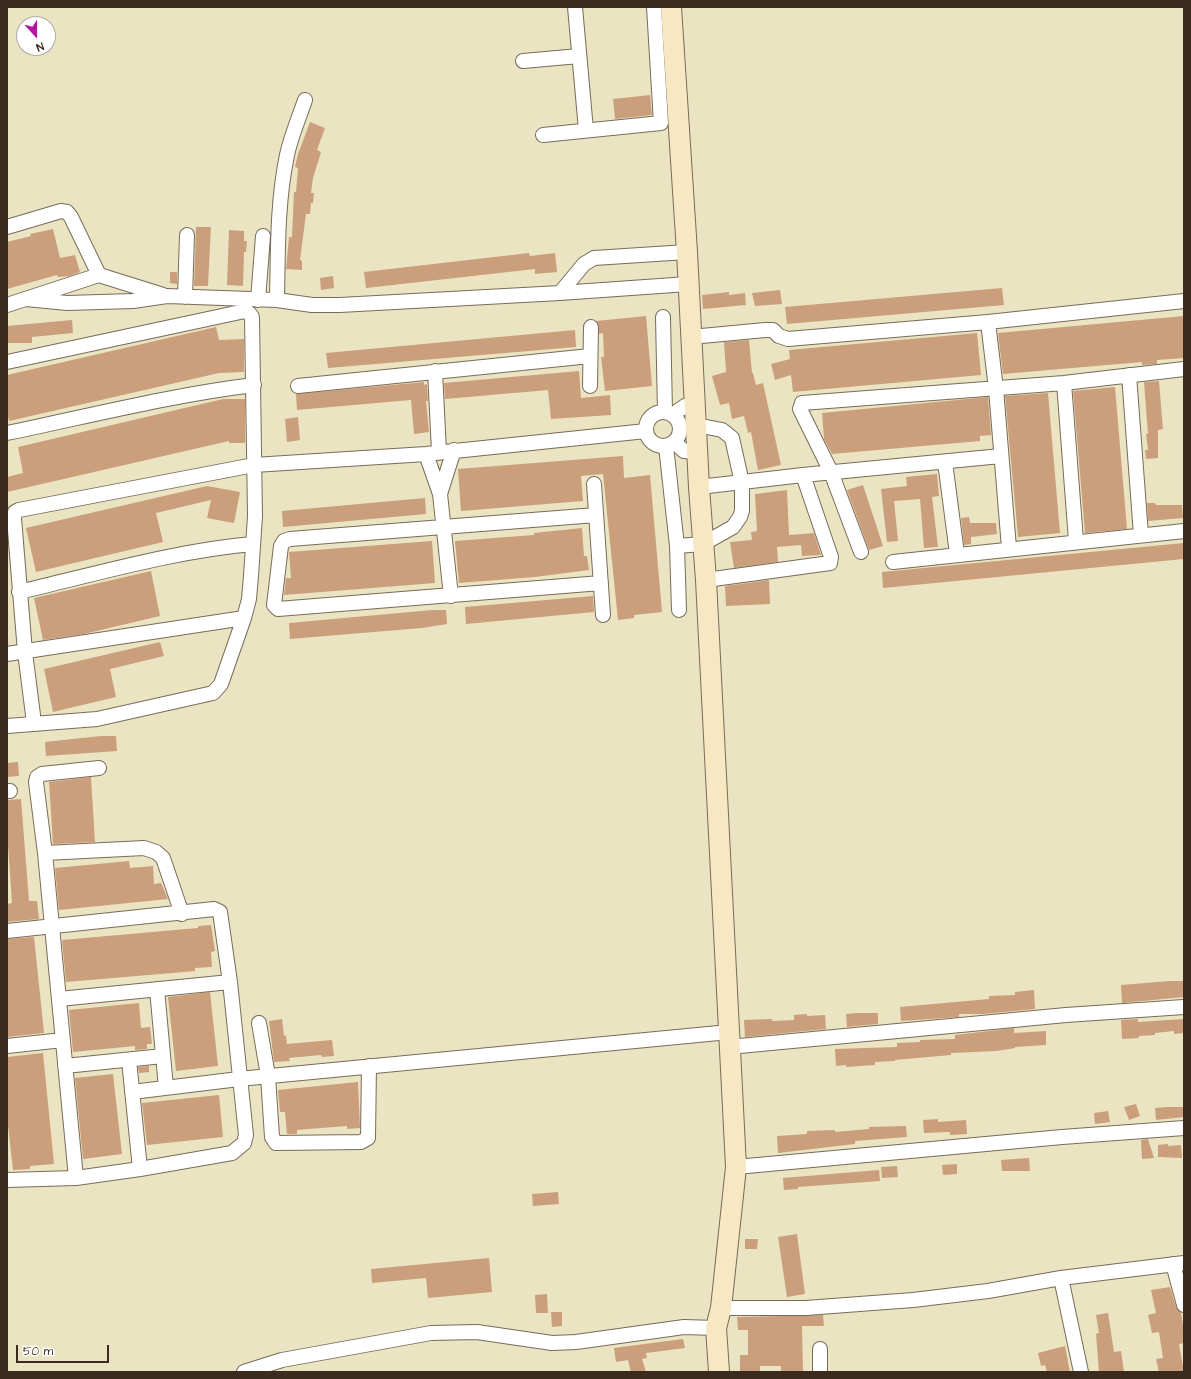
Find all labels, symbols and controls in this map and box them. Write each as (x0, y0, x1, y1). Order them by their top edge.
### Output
north arrow (16, 16, 56, 56)
text: N (34, 38, 46, 55)
scale bar (18, 1337, 111, 1363)
text: 50 m (23, 1343, 53, 1360)

